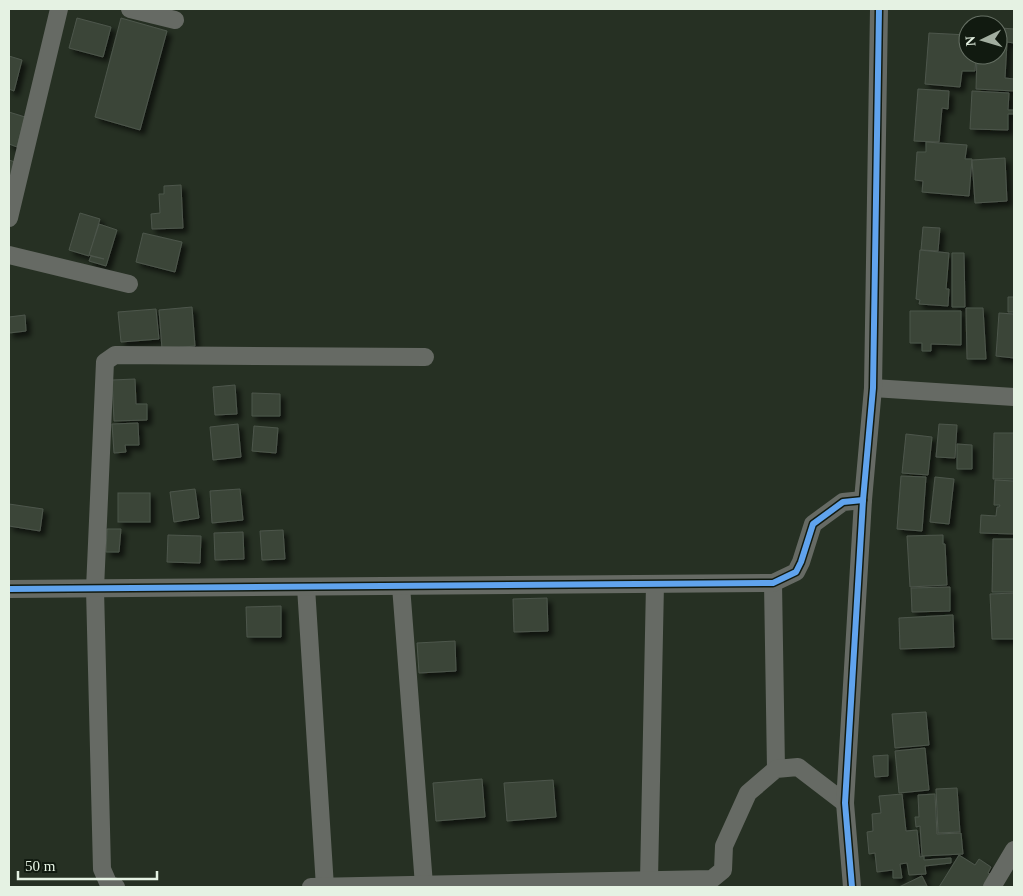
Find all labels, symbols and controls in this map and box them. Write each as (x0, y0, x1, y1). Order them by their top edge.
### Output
north arrow (958, 15, 1008, 65)
text: N (963, 35, 978, 47)
scale bar (18, 848, 156, 880)
text: 50 m (25, 858, 56, 874)

